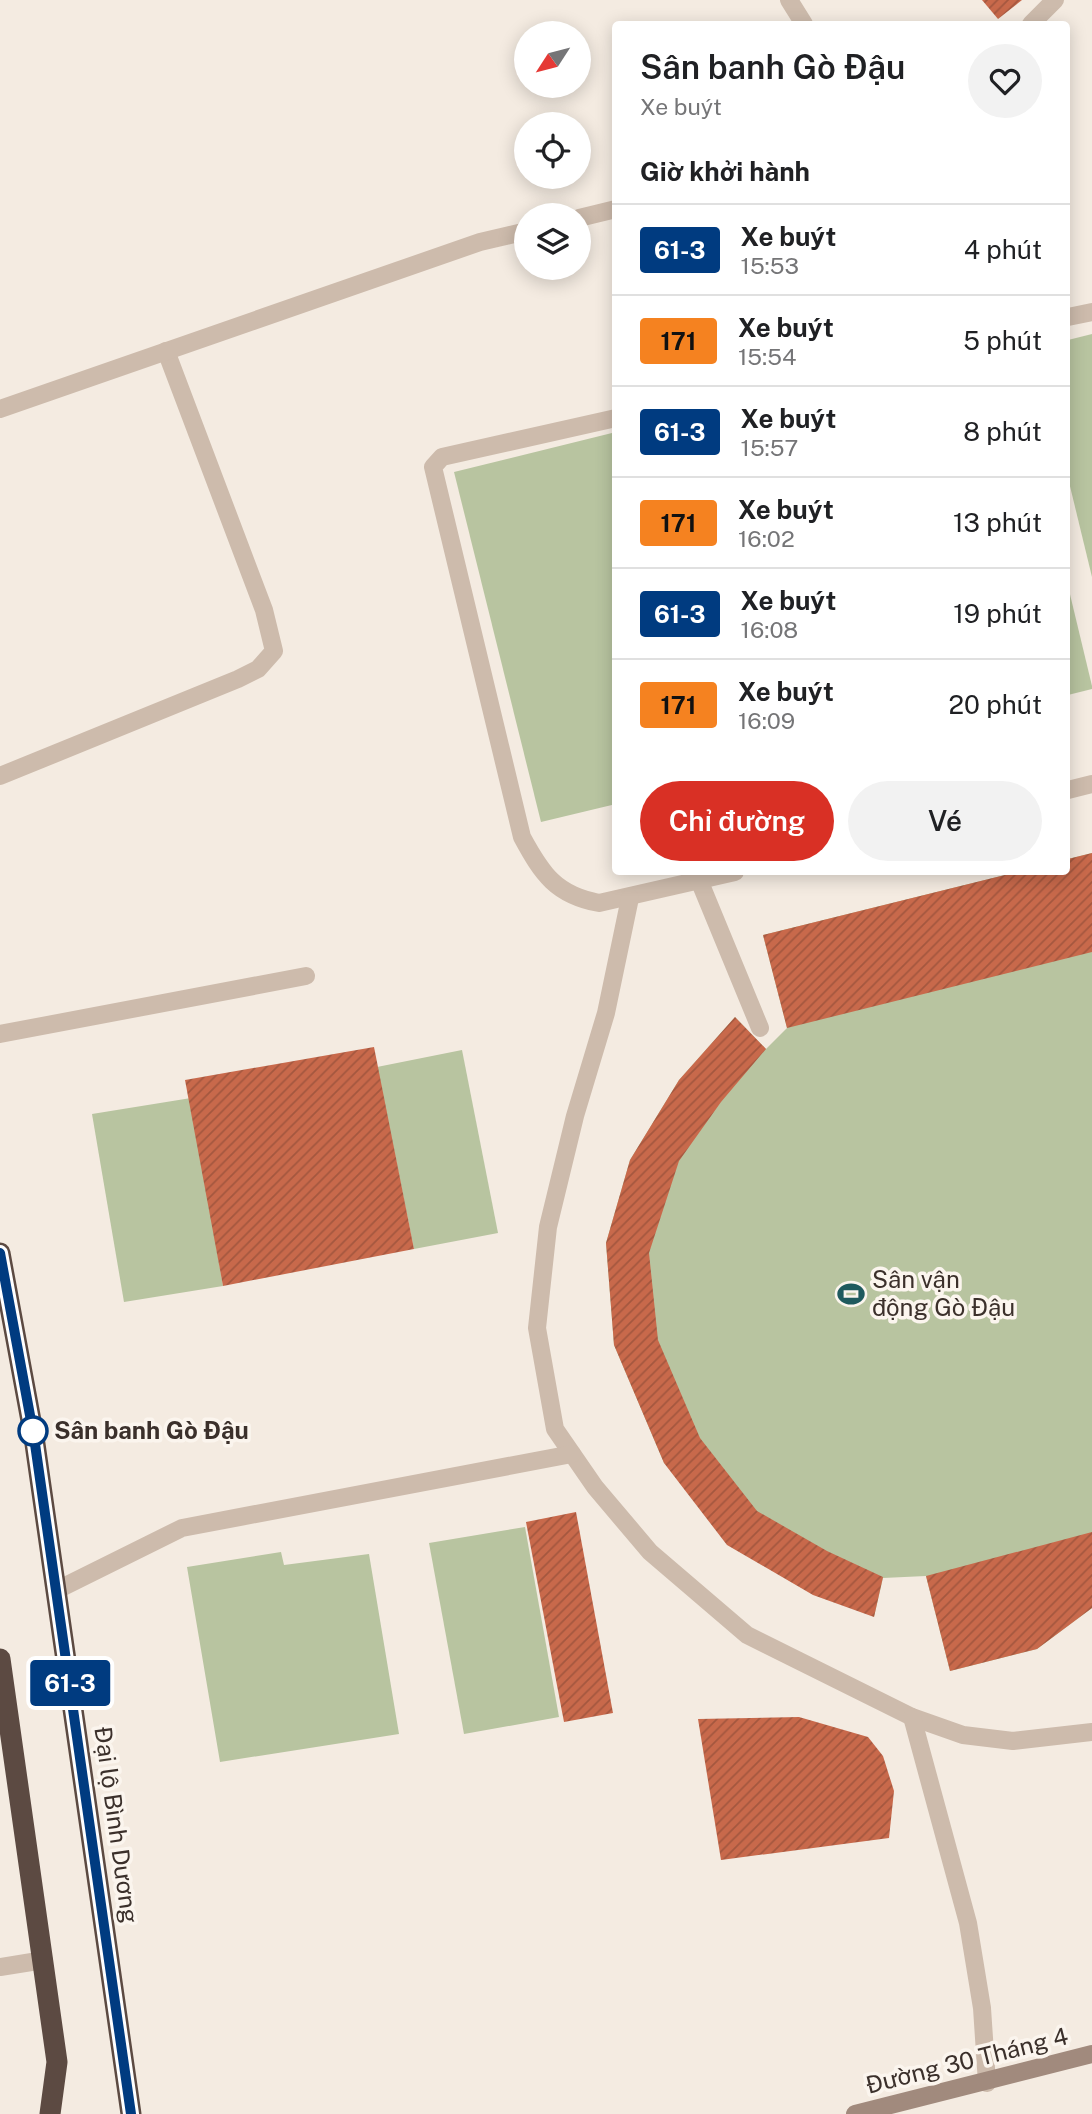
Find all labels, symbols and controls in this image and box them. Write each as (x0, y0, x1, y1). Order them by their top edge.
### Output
north arrow (514, 21, 592, 98)
map controls (514, 21, 591, 280)
button: heart (968, 44, 1042, 118)
text: Sân banh Gò Đậu (640, 48, 905, 86)
text: Xe buýt (640, 93, 722, 120)
button: locate (514, 112, 591, 189)
text: Giờ khởi hành (640, 156, 810, 187)
button: layers (514, 203, 591, 280)
text: Xe buýt (741, 221, 836, 252)
text: 4 phút (964, 234, 1042, 265)
text: 61-3 (654, 236, 706, 264)
text: 15:53 (741, 252, 799, 279)
text: Xe buýt (738, 312, 834, 343)
text: 5 phút (963, 325, 1042, 356)
text: 171 (661, 327, 696, 355)
text: 15:54 (738, 343, 796, 370)
text: Xe buýt (741, 403, 836, 434)
text: 8 phút (963, 416, 1042, 447)
text: 61-3 (654, 418, 706, 446)
text: 15:57 (741, 434, 798, 461)
text: Xe buýt (738, 494, 834, 525)
text: 13 phút (953, 507, 1042, 538)
text: 171 (661, 509, 696, 537)
text: 16:02 (738, 525, 795, 552)
text: Xe buýt (741, 585, 836, 616)
text: 19 phút (953, 598, 1042, 629)
text: 61-3 (654, 600, 706, 628)
text: 16:08 (741, 616, 798, 643)
text: Xe buýt (738, 676, 834, 707)
text: 20 phút (949, 689, 1042, 720)
text: 171 (661, 691, 696, 719)
text: 16:09 (738, 707, 795, 734)
button: Chỉ đường (640, 781, 834, 861)
button: Vé (848, 781, 1042, 861)
place label: Sân vận động Gò Đậu (872, 1265, 1015, 1321)
sports icon: Sân vận động Gò Đậu (836, 1279, 866, 1309)
marker: Sân banh Gò Đậu (18, 1416, 48, 1446)
place label: Sân banh Gò Đậu (54, 1416, 249, 1444)
line badge: 61-3 (21, 1660, 119, 1706)
text: 61-3 (44, 1669, 96, 1697)
street label: Đại lộ Bình Dương (89, 1725, 145, 1925)
street label: Đường 30 Tháng 4 (863, 2021, 1071, 2099)

